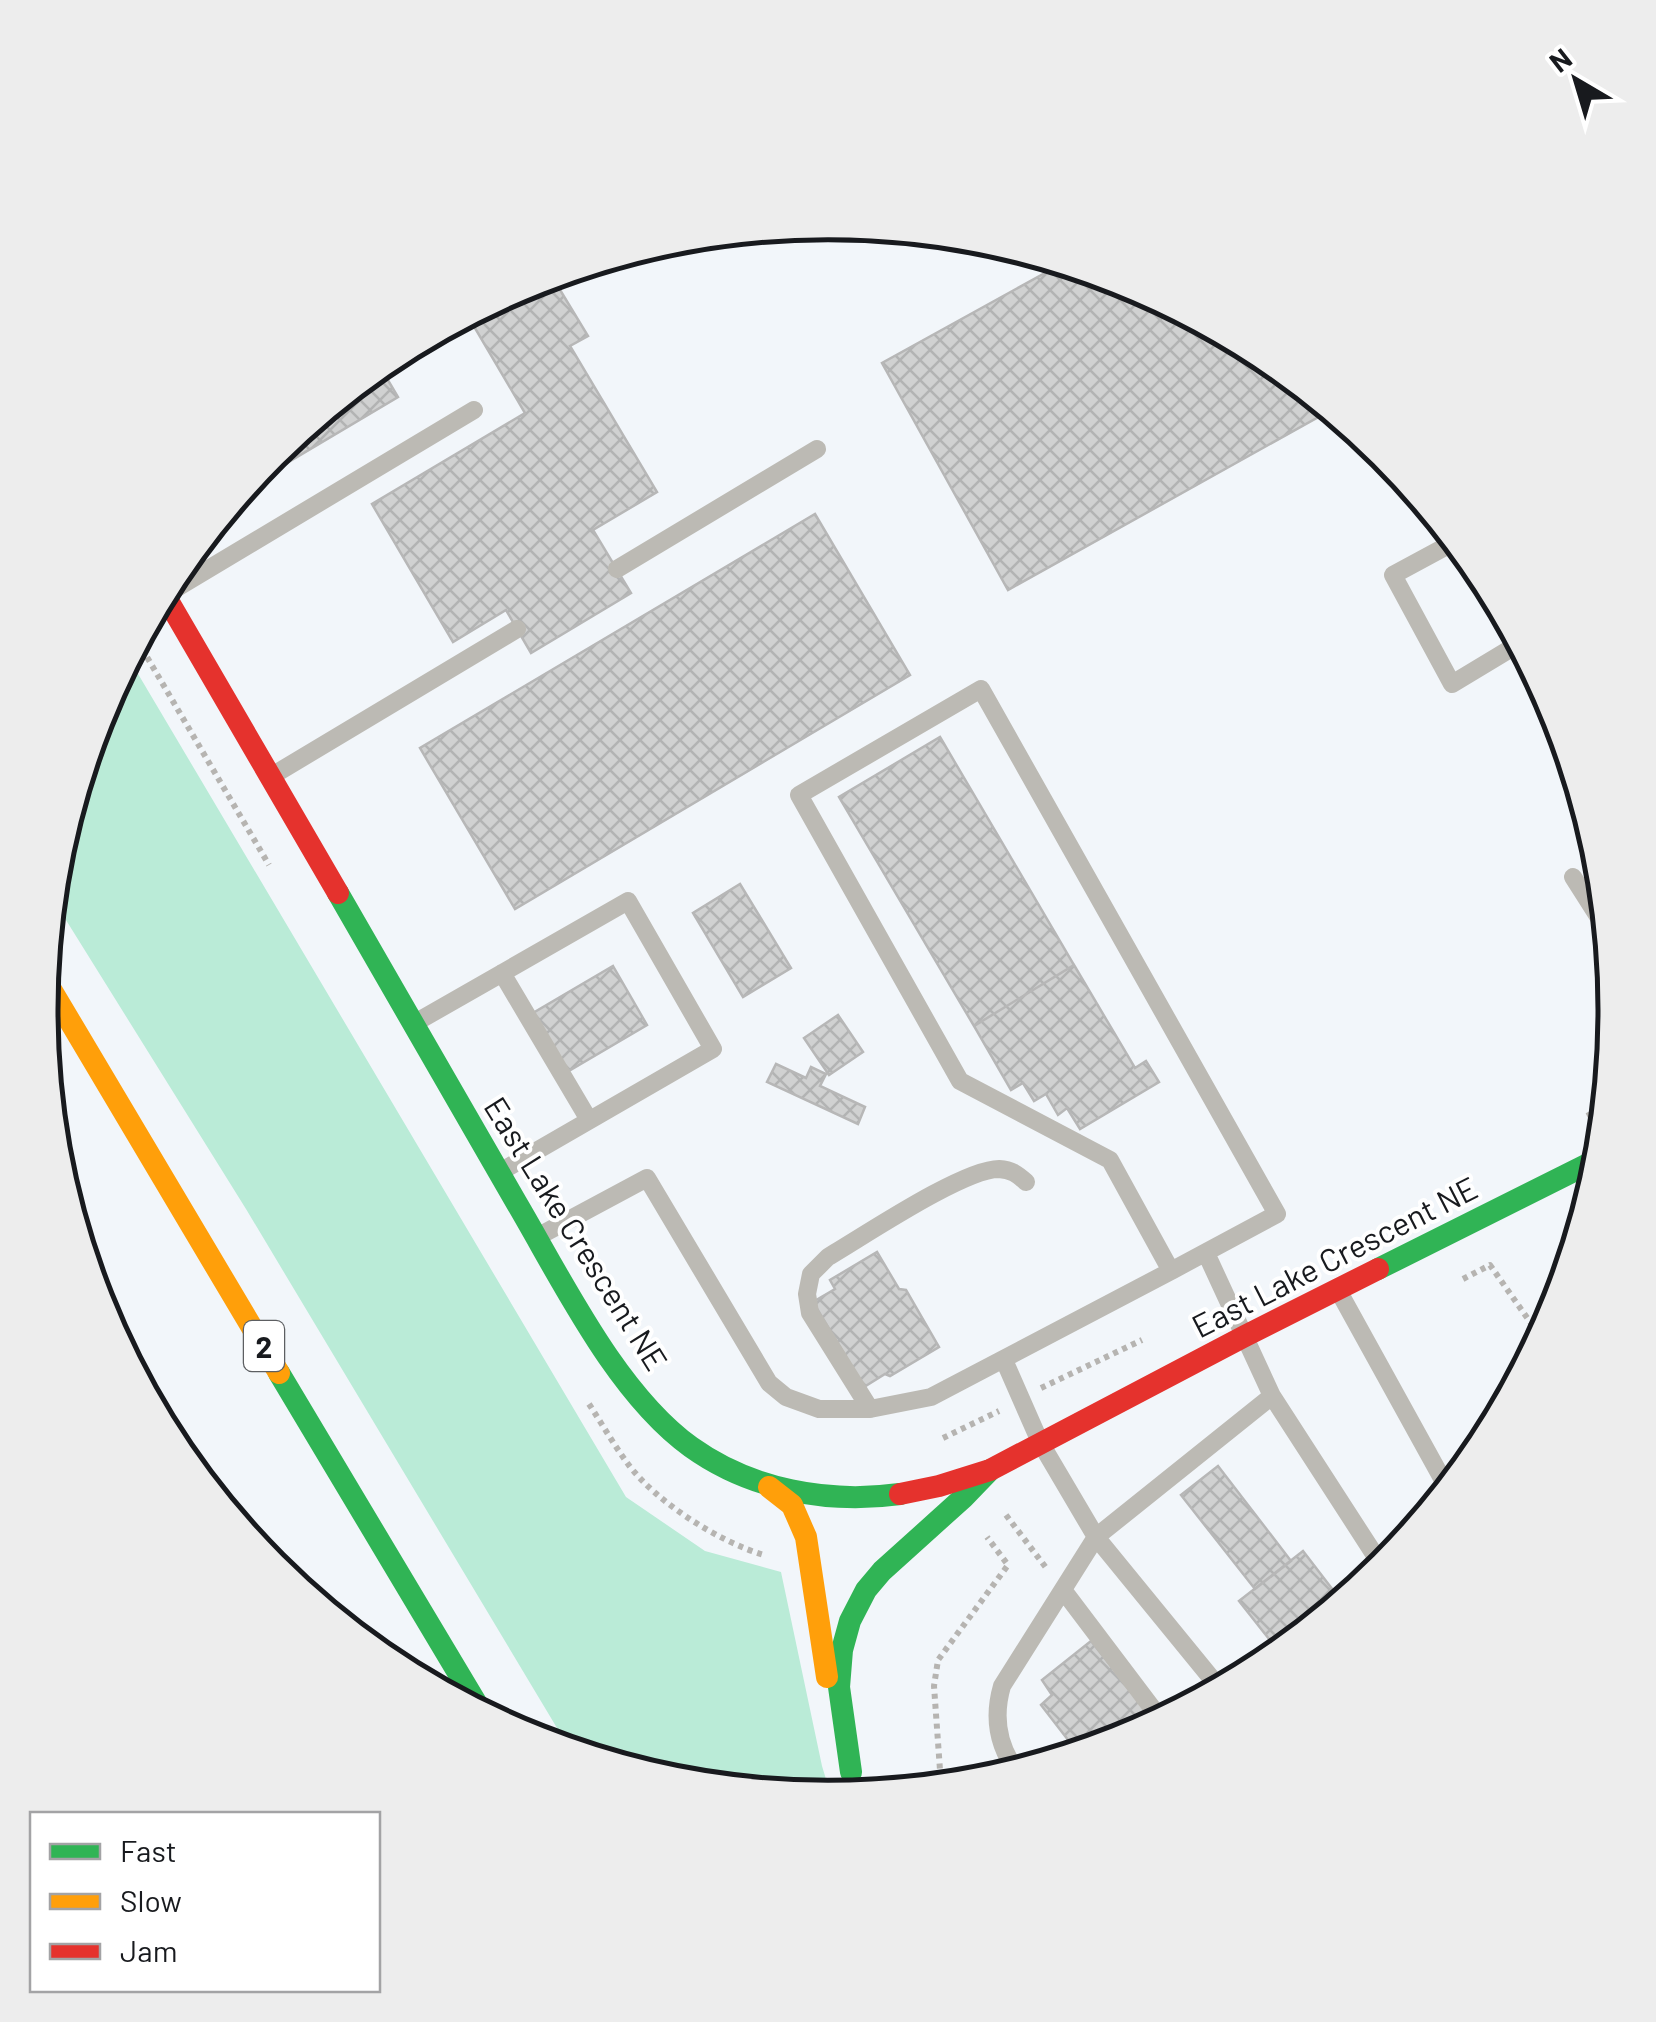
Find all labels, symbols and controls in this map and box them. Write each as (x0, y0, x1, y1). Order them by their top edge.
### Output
north arrow (1526, 30, 1626, 130)
text: N (1542, 40, 1578, 79)
street label: East Lake Crescent NE (477, 1089, 677, 1377)
street label: East Lake Crescent NE (1185, 1168, 1483, 1344)
road number: 2 (244, 1321, 284, 1371)
legend (30, 1812, 380, 1992)
text: Fast (120, 1832, 177, 1868)
text: Slow (120, 1882, 182, 1918)
text: Jam (120, 1932, 177, 1968)

